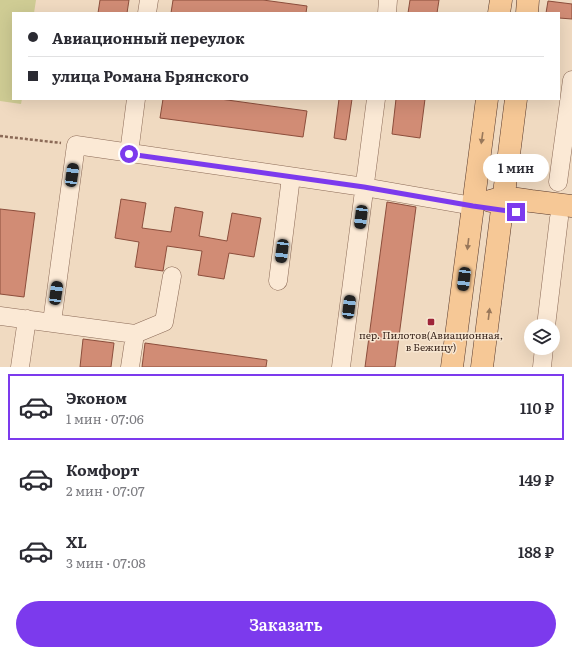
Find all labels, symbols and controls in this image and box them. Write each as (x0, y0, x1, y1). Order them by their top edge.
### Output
text: Авиационный переулок (52, 26, 245, 49)
text: улица Романа Брянского (52, 64, 249, 87)
one-way arrow (479, 132, 485, 144)
route start (120, 145, 138, 163)
callout: 1 мин (483, 154, 549, 182)
text: 1 мин (498, 158, 534, 177)
car (64, 162, 80, 188)
route end (507, 203, 525, 221)
car (354, 204, 368, 230)
car (275, 238, 289, 264)
one-way arrow (465, 238, 471, 250)
car (457, 266, 471, 292)
car (48, 280, 64, 306)
car (342, 294, 356, 320)
one-way arrow (485, 308, 492, 320)
marker: пер. Пилотов(Авиационная, в Бежицу) (426, 317, 436, 327)
map controls (524, 319, 560, 355)
button: layers (524, 319, 560, 355)
place label: пер. Пилотов(Авиационная, в Бежицу) (359, 327, 503, 354)
text: Эконом (66, 386, 127, 409)
icon: car (18, 389, 54, 425)
text: 110 ₽ (520, 396, 554, 419)
text: 1 мин · 07:06 (66, 409, 144, 428)
text: Комфорт (66, 458, 140, 481)
icon: car (18, 461, 54, 497)
text: 149 ₽ (519, 468, 554, 491)
text: 2 мин · 07:07 (66, 481, 145, 500)
text: XL (66, 530, 87, 553)
icon: car (18, 533, 54, 569)
text: 188 ₽ (518, 540, 554, 563)
text: 3 мин · 07:08 (66, 553, 146, 572)
button: Заказать (16, 601, 556, 647)

